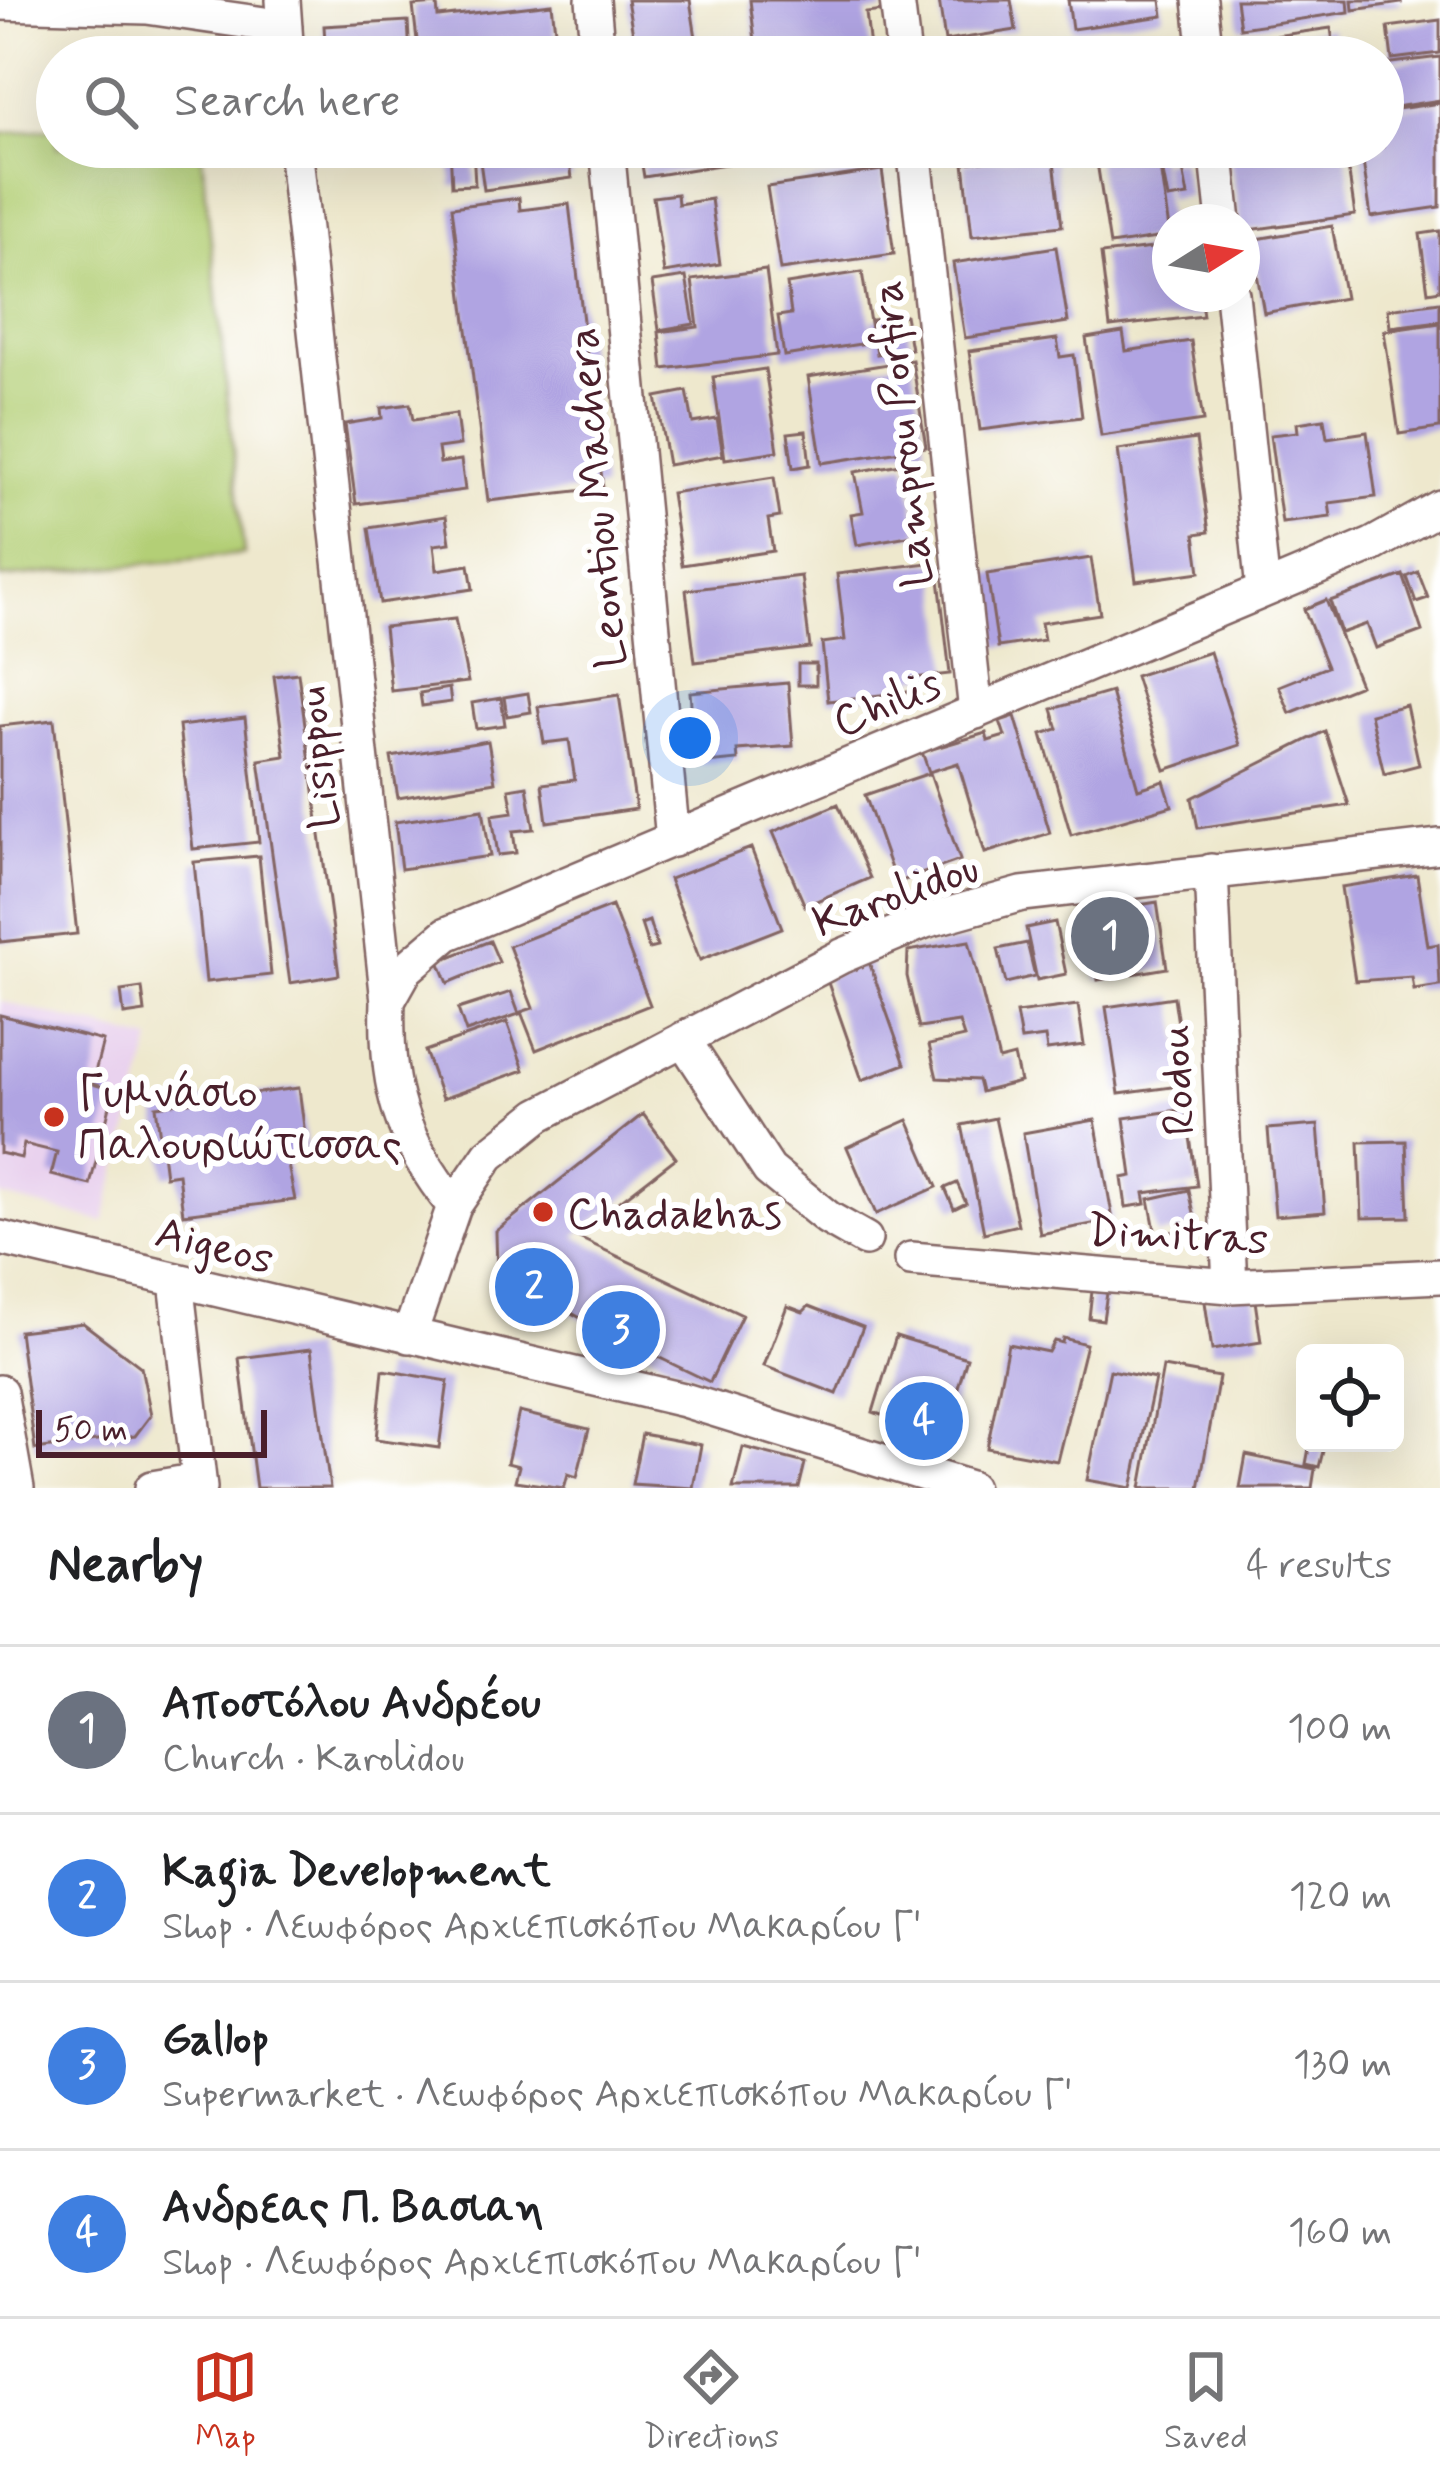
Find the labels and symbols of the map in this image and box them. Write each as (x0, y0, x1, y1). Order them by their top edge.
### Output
north arrow (1152, 204, 1260, 312)
street label: Lamprou Porfira (858, 277, 949, 590)
street label: Leontiou Machera (554, 325, 643, 670)
street label: Chilis (824, 655, 950, 753)
street label: Lisippou (283, 684, 356, 831)
your location (660, 708, 720, 768)
street label: Karolidou (805, 839, 987, 954)
pin: 1 (1071, 891, 1149, 981)
street label: Rodou (1146, 1023, 1211, 1137)
place label: Γυμνάσιο Παλουριώτισσας (78, 1065, 402, 1176)
marker: Γυμνάσιο Παλουριώτισσας (41, 1104, 67, 1130)
place label: Chadakhas (567, 1186, 782, 1245)
marker: Chadakhas (530, 1199, 556, 1225)
street label: Dimitras (1086, 1202, 1270, 1271)
street label: Aigeos (149, 1204, 280, 1291)
pin: 2 (495, 1242, 573, 1332)
pin: 3 (582, 1285, 660, 1375)
pin: 4 (885, 1376, 963, 1466)
scale bar (36, 1404, 267, 1457)

